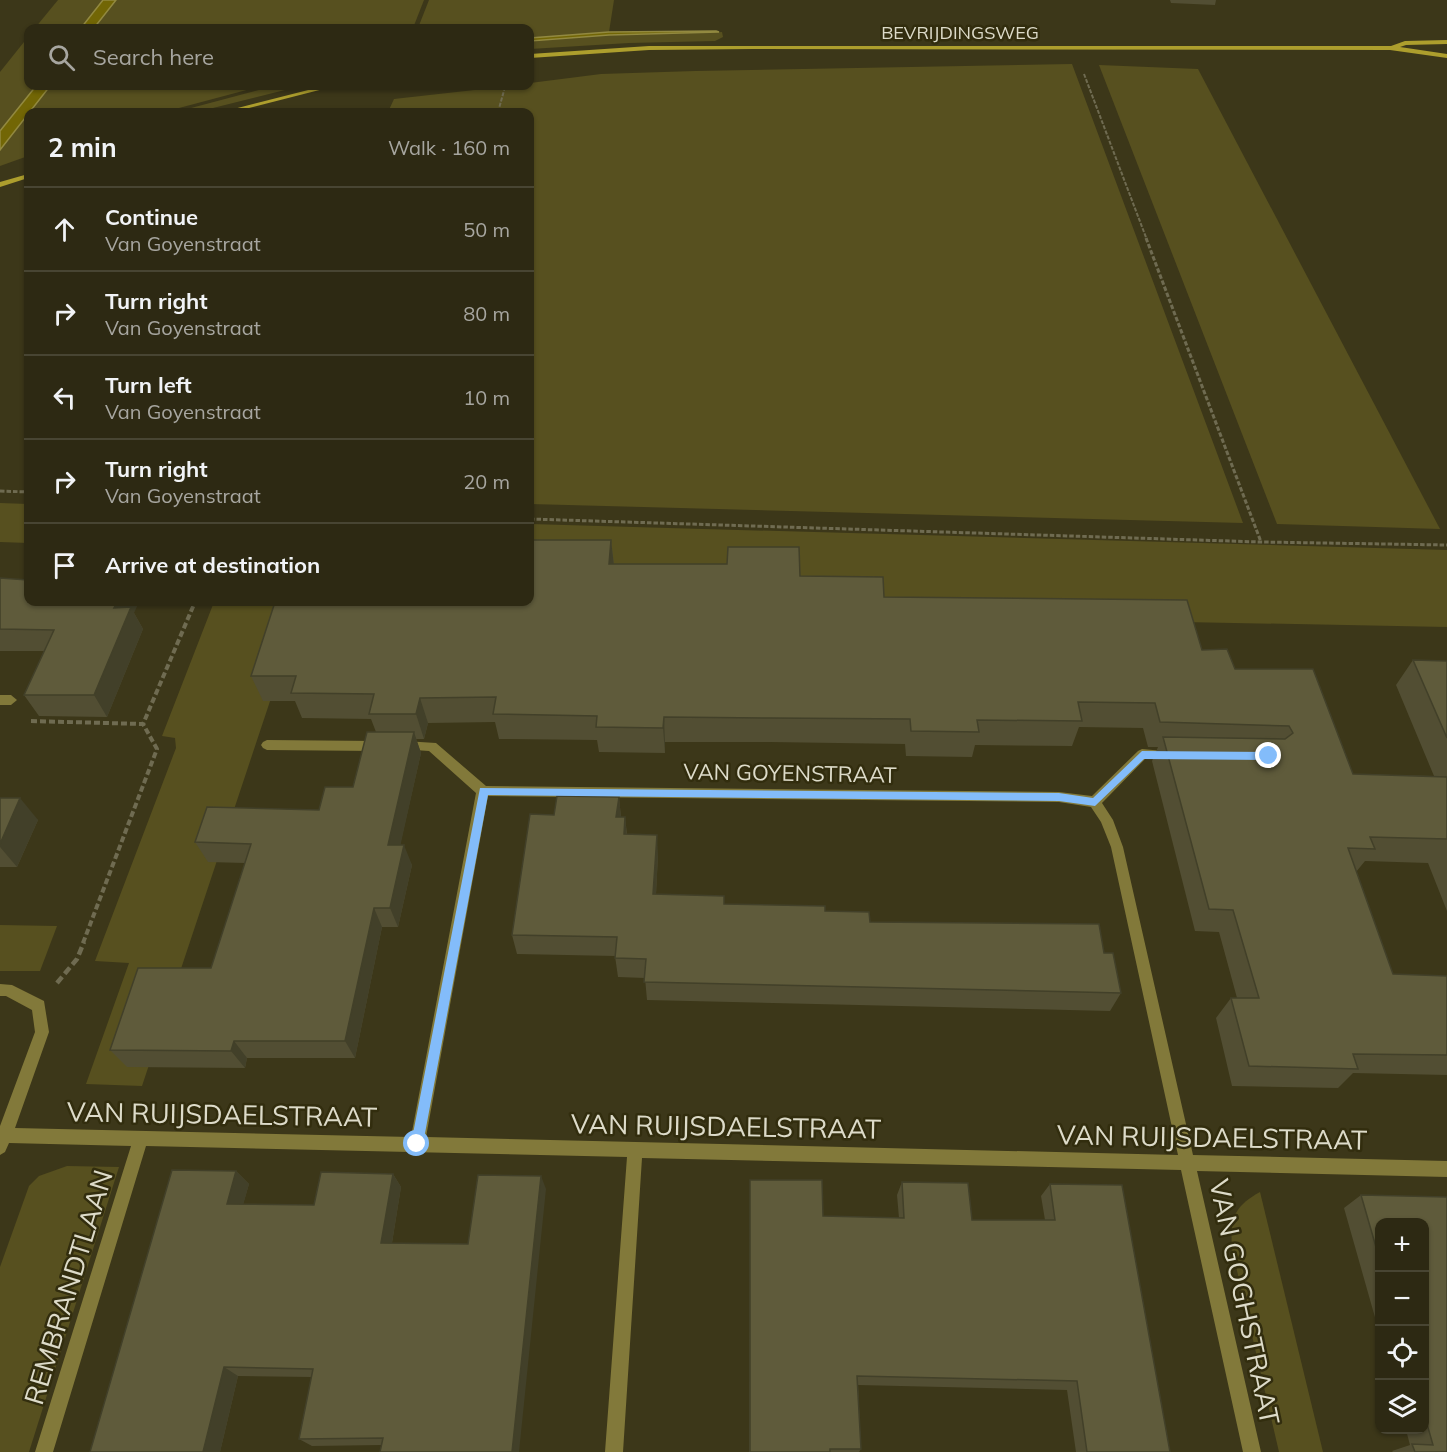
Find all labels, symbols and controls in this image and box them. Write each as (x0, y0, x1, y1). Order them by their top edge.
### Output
street label: BEVRIJDINGSWEG (881, 21, 1039, 44)
search box (24, 24, 534, 90)
icon: search (45, 41, 78, 74)
text: Search here (93, 43, 214, 71)
text: 2 min (48, 131, 117, 164)
text: Walk · 160 m (388, 135, 510, 160)
text: Continue (105, 203, 198, 231)
icon: ahead (48, 213, 81, 246)
text: 50 m (463, 217, 510, 242)
text: Van Goyenstraat (105, 231, 261, 256)
text: Turn right (105, 287, 208, 315)
icon: right (48, 297, 81, 330)
text: 80 m (463, 301, 510, 326)
text: Van Goyenstraat (105, 315, 261, 340)
text: Turn left (105, 371, 192, 399)
icon: left (48, 381, 81, 414)
text: 10 m (463, 385, 510, 410)
text: Van Goyenstraat (105, 399, 261, 424)
text: Turn right (105, 455, 208, 483)
icon: right (48, 465, 81, 498)
text: 20 m (463, 469, 510, 494)
text: Van Goyenstraat (105, 483, 261, 508)
icon: arrive (48, 549, 81, 582)
text: Arrive at destination (105, 551, 320, 579)
route end (1255, 742, 1281, 768)
street label: VAN GOYENSTRAAT (683, 757, 897, 789)
street label: VAN RUIJSDAELSTRAAT (67, 1094, 377, 1134)
street label: VAN RUIJSDAELSTRAAT (571, 1106, 881, 1146)
street label: VAN RUIJSDAELSTRAAT (1057, 1117, 1367, 1157)
route start (403, 1130, 429, 1156)
street label: REMBRANDTLAAN (16, 1165, 120, 1409)
street label: VAN GOGHSTRAAT (1202, 1176, 1288, 1428)
map controls (1375, 1218, 1429, 1434)
button: + (1375, 1218, 1429, 1272)
button: − (1375, 1272, 1429, 1326)
button: locate (1375, 1326, 1429, 1380)
button: layers (1375, 1380, 1429, 1434)

